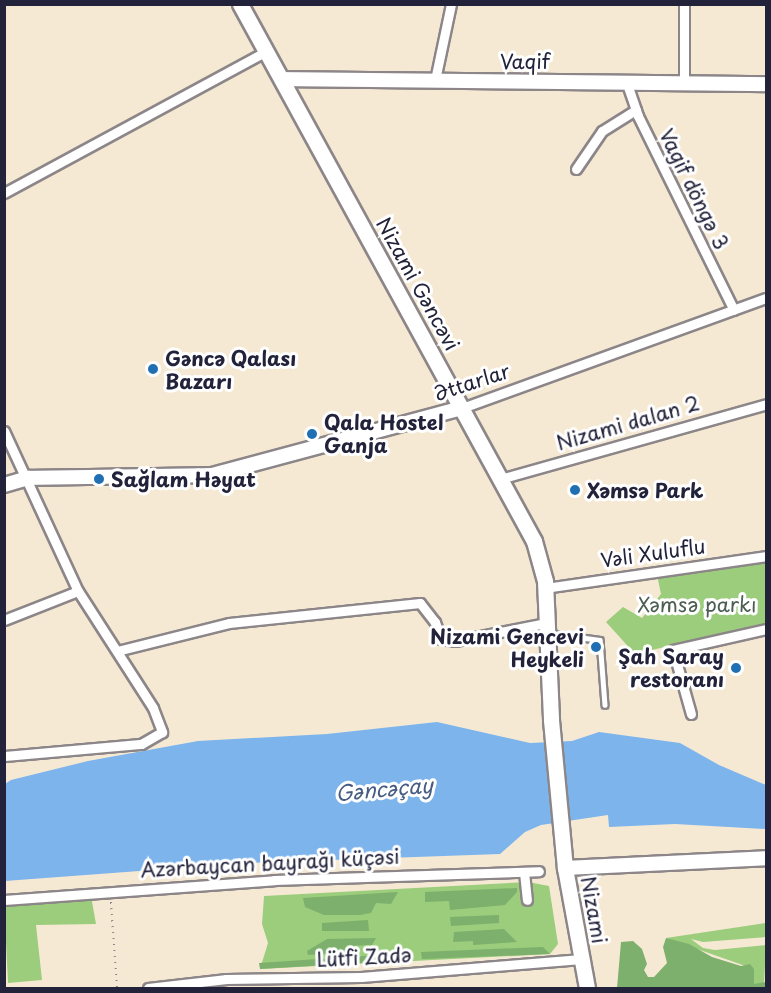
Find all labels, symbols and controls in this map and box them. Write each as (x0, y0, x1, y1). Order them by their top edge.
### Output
street label: Vaqif (500, 49, 550, 73)
street label: Vagif döngə 3 (654, 125, 734, 253)
street label: Nizami Gəncəvi (371, 213, 465, 355)
place label: Gəncə Qalası Bazarı (165, 346, 297, 393)
street label: Əttarlar (431, 359, 513, 405)
marker: Gəncə Qalası Bazarı (146, 362, 160, 376)
street label: Nizami dalan 2 (553, 391, 703, 455)
place label: Qala Hostel Ganja (324, 410, 444, 457)
marker: Qala Hostel Ganja (305, 427, 319, 441)
place label: Sağlam Həyat (111, 467, 255, 491)
marker: Sağlam Həyat (92, 472, 106, 486)
place label: Xəmsə Park (587, 478, 704, 502)
marker: Xəmsə Park (568, 483, 582, 497)
street label: Vəli Xuluflu (599, 534, 707, 572)
park label: Xəmsə parkı (638, 592, 756, 616)
place label: Nizami Gencevi Heykeli (430, 624, 584, 671)
marker: Nizami Gencevi Heykeli (589, 640, 603, 654)
place label: Şah Saray restoranı (619, 644, 724, 691)
marker: Şah Saray restoranı (729, 661, 743, 675)
water label: Gəncəçay (334, 771, 434, 805)
street label: Azərbaycan bayrağı küçəsi (140, 844, 400, 882)
street label: Nizami (576, 875, 612, 945)
street label: Lütfi Zadə (315, 942, 413, 972)

